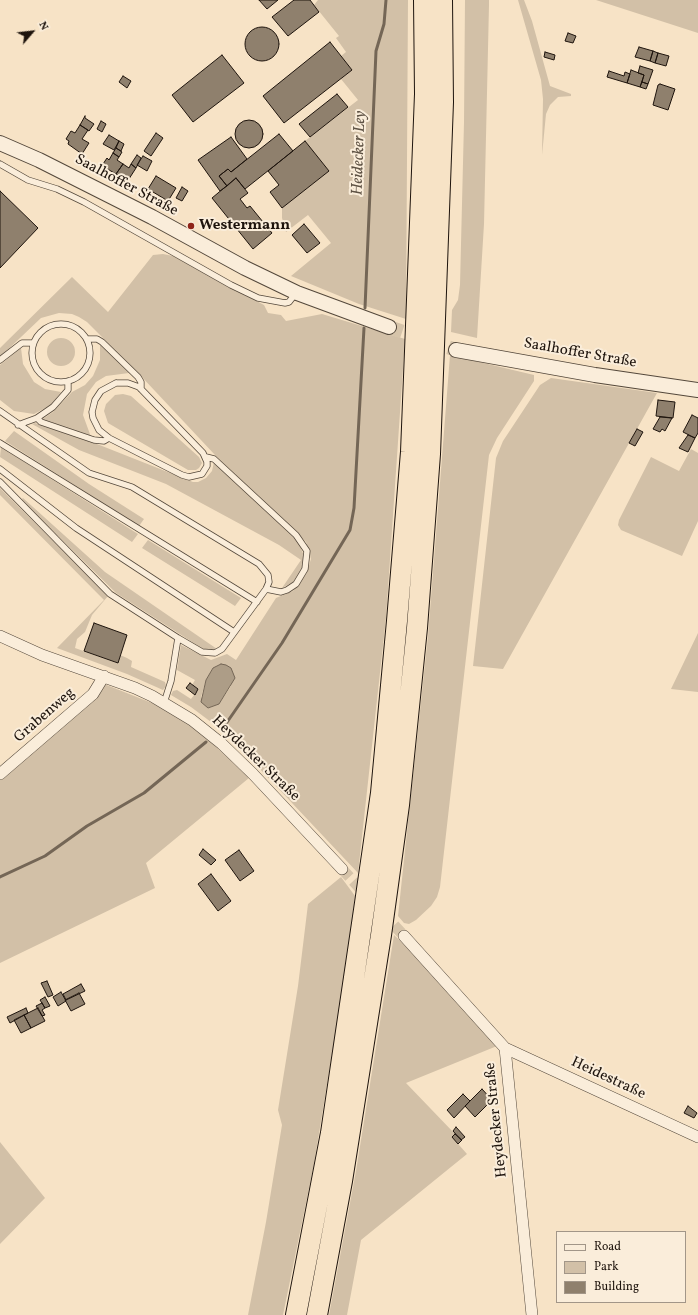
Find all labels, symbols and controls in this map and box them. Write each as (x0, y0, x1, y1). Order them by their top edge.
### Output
north arrow (12, 12, 52, 52)
text: N (35, 19, 52, 33)
water label: Heidecker Ley (349, 110, 371, 196)
street label: Saalhoffer Straße (71, 151, 181, 221)
place label: Westermann (199, 217, 290, 235)
marker: Westermann (186, 221, 196, 231)
street label: Saalhoffer Straße (522, 335, 638, 373)
street label: Grabenweg (11, 685, 79, 747)
street label: Heydecker Straße (207, 712, 303, 806)
street label: Heidestraße (568, 1054, 648, 1104)
street label: Heydecker Straße (482, 1061, 512, 1179)
legend (556, 1231, 686, 1303)
text: Road (594, 1239, 621, 1255)
text: Park (594, 1259, 619, 1275)
text: Building (594, 1279, 639, 1295)

